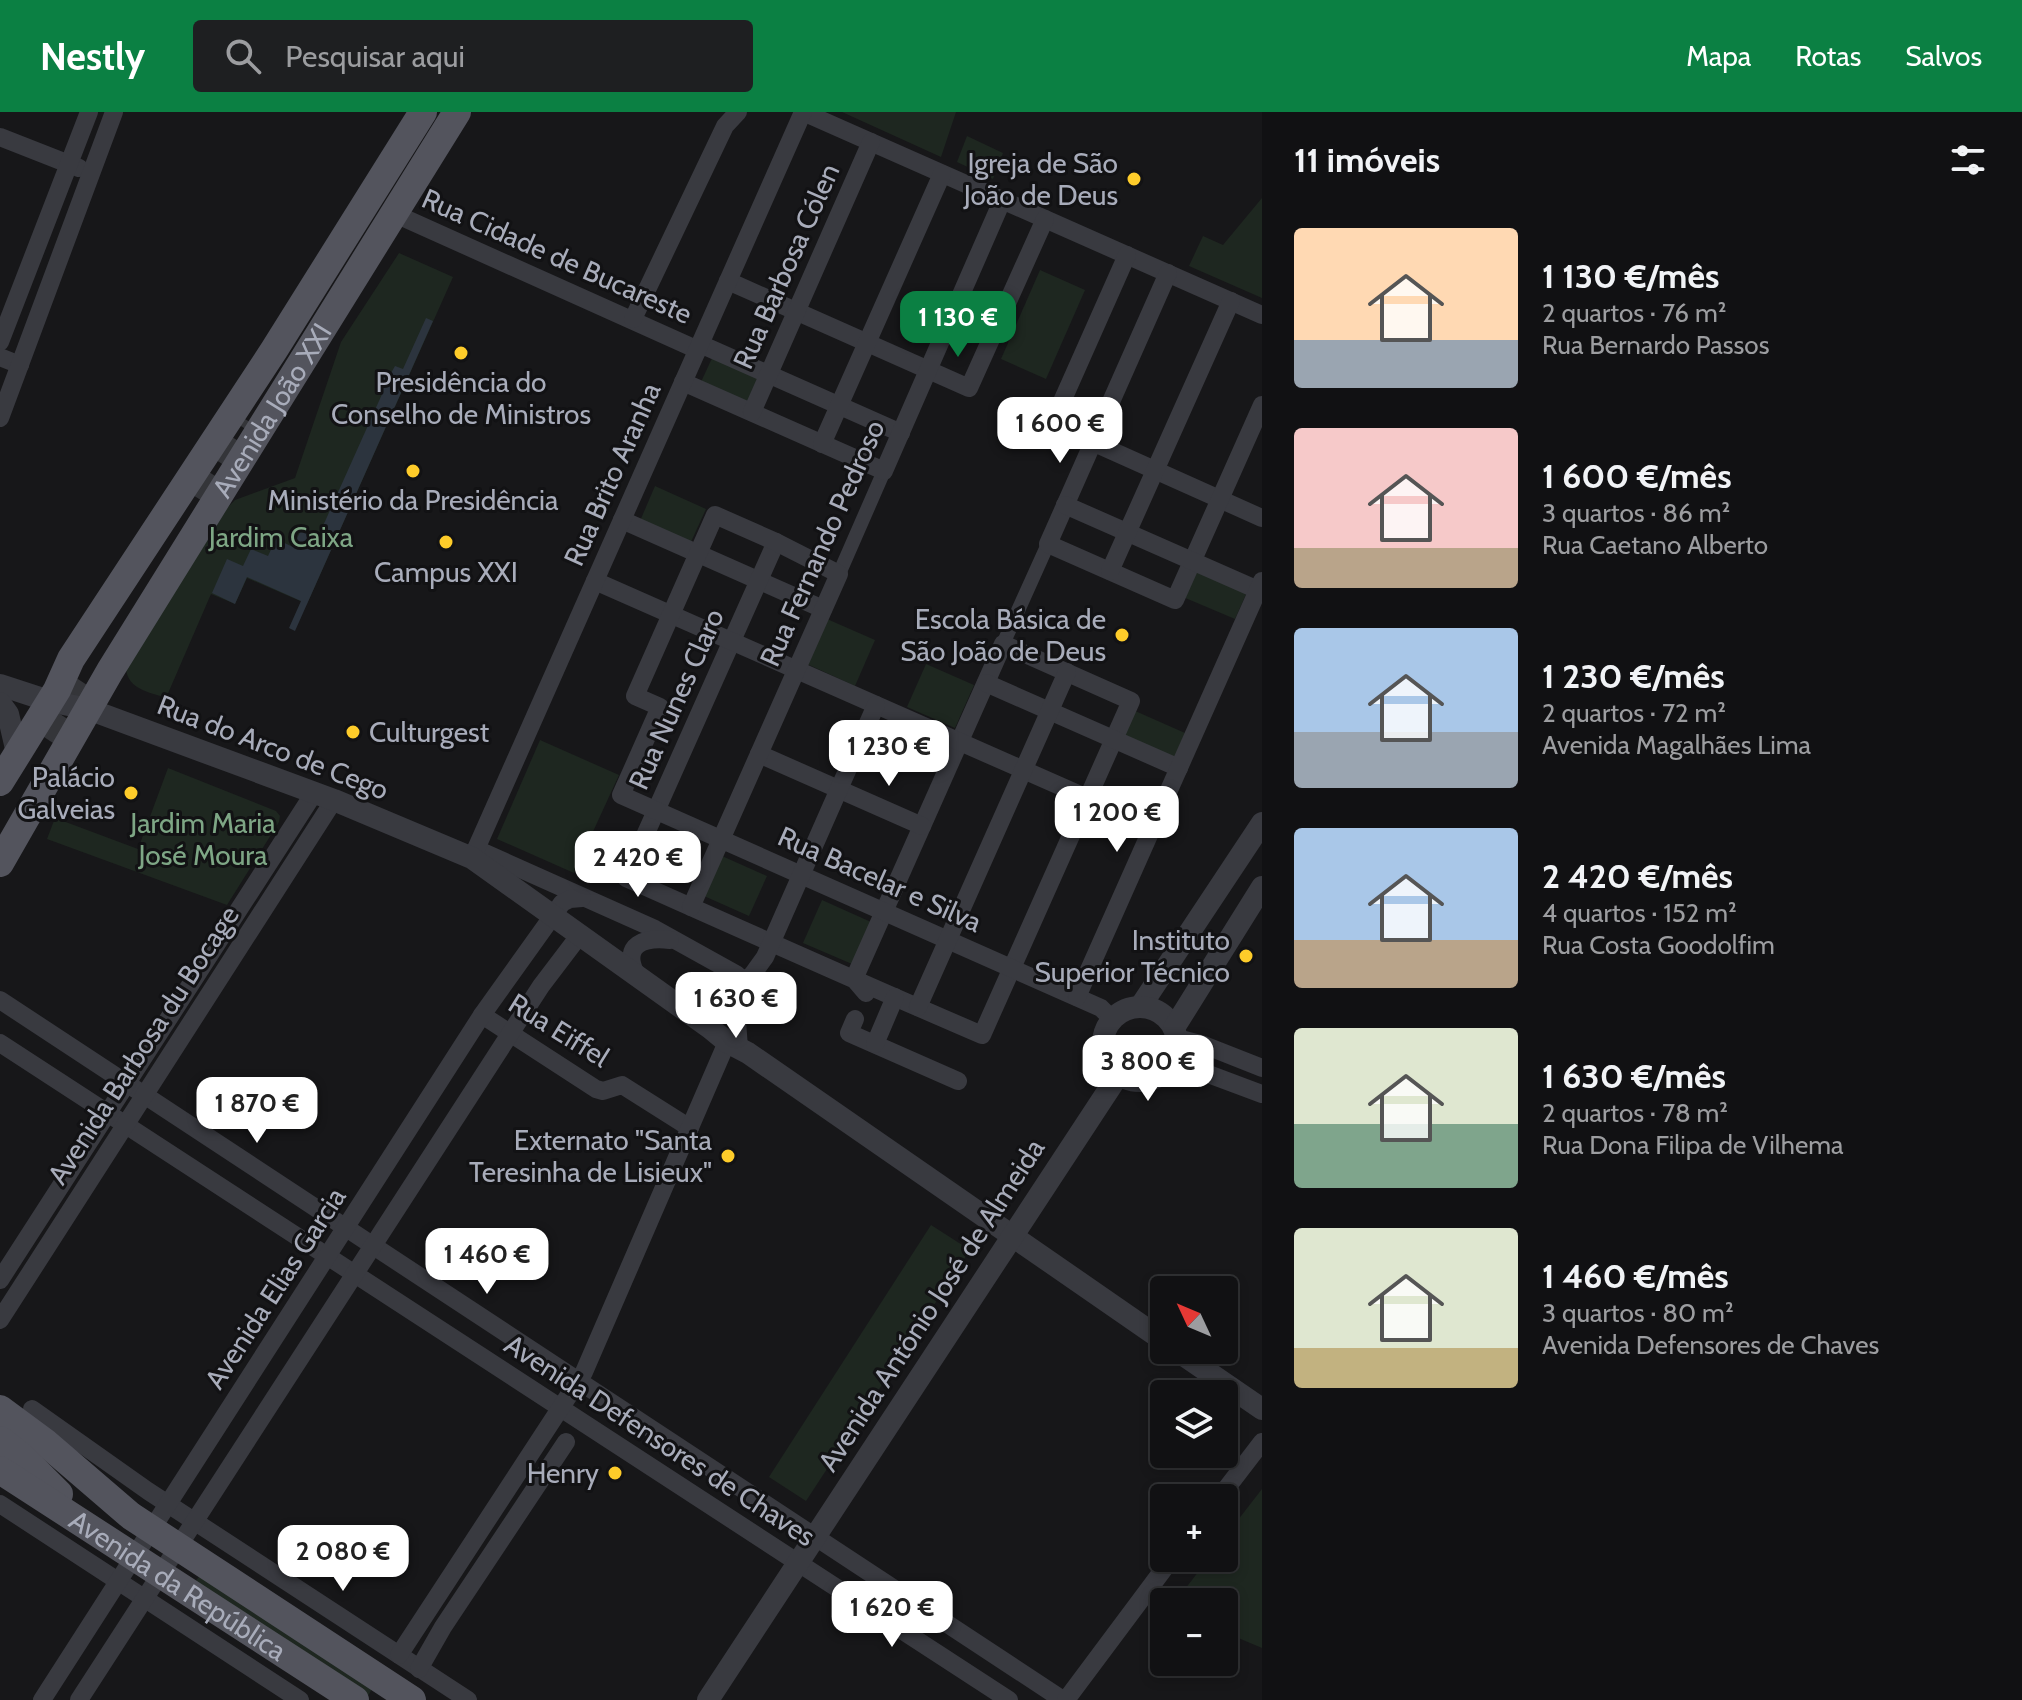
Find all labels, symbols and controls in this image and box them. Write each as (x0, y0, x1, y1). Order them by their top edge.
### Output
search box (193, 20, 753, 92)
text: Nestly (40, 33, 145, 80)
icon: search (221, 34, 265, 78)
text: Pesquisar aqui (285, 38, 465, 75)
text: Mapa (1686, 39, 1751, 73)
text: Rotas (1795, 39, 1861, 73)
text: Salvos (1905, 39, 1982, 73)
icon: filters (1946, 138, 1990, 182)
text: 11 imóveis (1294, 139, 1440, 181)
place label: Igreja de São João de Deus (963, 146, 1118, 212)
street label: Rua Barbosa Cólen (726, 158, 846, 374)
marker: Igreja de São João de Deus (1125, 170, 1143, 188)
street label: Rua Cidade de Bucareste (417, 181, 697, 331)
text: 1 130 €/mês (1542, 255, 1719, 297)
icon: home (1358, 260, 1454, 356)
pin: 1 130 € (884, 291, 1032, 359)
text: 2 quartos · 76 m² (1542, 297, 1726, 329)
text: 1 130 € (918, 301, 998, 333)
street label: Avenida João XXI (205, 317, 339, 504)
text: Rua Bernardo Passos (1542, 329, 1769, 361)
marker: Presidência do Conselho de Ministros (452, 344, 470, 362)
place label: Presidência do Conselho de Ministros (331, 365, 591, 431)
street label: Rua Brito Aranha (556, 377, 668, 571)
pin: 1 600 € (986, 397, 1134, 465)
text: 1 600 € (1015, 407, 1105, 439)
street label: Rua Fernando Pedroso (752, 415, 892, 671)
text: 1 600 €/mês (1542, 455, 1732, 497)
icon: home (1358, 460, 1454, 556)
marker: Ministério da Presidência (404, 462, 422, 480)
place label: Ministério da Presidência (268, 483, 559, 517)
text: 3 quartos · 86 m² (1542, 497, 1730, 529)
park label: Jardim Caixa (208, 520, 354, 554)
text: Rua Caetano Alberto (1542, 529, 1768, 561)
marker: Campus XXI (437, 533, 455, 551)
place label: Campus XXI (374, 555, 518, 589)
place label: Escola Básica de São João de Deus (900, 602, 1106, 668)
street label: Rua Nunes Claro (621, 603, 731, 795)
marker: Escola Básica de São João de Deus (1113, 626, 1131, 644)
text: 1 230 €/mês (1542, 655, 1725, 697)
icon: home (1358, 660, 1454, 756)
street label: Rua do Arco de Cego (153, 687, 393, 807)
text: 2 quartos · 72 m² (1542, 697, 1726, 729)
place label: Culturgest (369, 715, 489, 749)
pin: 1 230 € (815, 720, 963, 788)
marker: Culturgest (344, 723, 362, 741)
text: Avenida Magalhães Lima (1542, 729, 1811, 761)
text: 1 230 € (847, 730, 931, 762)
place label: Palácio Galveias (18, 760, 115, 826)
marker: Palácio Galveias (122, 784, 140, 802)
pin: 1 200 € (1043, 786, 1191, 854)
text: 1 200 € (1073, 796, 1161, 828)
park label: Jardim Maria José Moura (129, 806, 276, 872)
street label: Rua Bacelar e Silva (773, 819, 988, 939)
pin: 2 420 € (564, 831, 712, 899)
text: 2 420 € (593, 841, 683, 873)
text: 2 420 €/mês (1542, 855, 1733, 897)
icon: home (1358, 860, 1454, 956)
text: 4 quartos · 152 m² (1542, 897, 1737, 929)
street label: Avenida Barbosa du Bocage (40, 899, 246, 1191)
place label: Instituto Superior Técnico (1035, 923, 1230, 989)
text: Rua Costa Goodolfim (1542, 929, 1775, 961)
marker: Instituto Superior Técnico (1237, 947, 1255, 965)
pin: 1 630 € (662, 972, 810, 1040)
text: 1 630 € (694, 982, 778, 1014)
street label: Rua Eiffel (502, 986, 616, 1074)
pin: 3 800 € (1074, 1035, 1222, 1103)
text: 3 800 € (1101, 1045, 1195, 1077)
text: 1 630 €/mês (1542, 1055, 1726, 1097)
icon: home (1358, 1060, 1454, 1156)
pin: 1 870 € (183, 1077, 331, 1145)
text: 1 870 € (214, 1087, 300, 1119)
text: 2 quartos · 78 m² (1542, 1097, 1728, 1129)
place label: Externato "Santa Teresinha de Lisieux" (469, 1123, 713, 1189)
text: Rua Dona Filipa de Vilhema (1542, 1129, 1844, 1161)
street label: Avenida António José de Almeida (811, 1132, 1052, 1478)
marker: Externato "Santa Teresinha de Lisieux" (719, 1147, 737, 1165)
street label: Avenida Elias Garcia (197, 1180, 353, 1395)
pin: 1 460 € (413, 1228, 561, 1296)
text: 1 460 € (443, 1238, 531, 1270)
text: 1 460 €/mês (1542, 1255, 1729, 1297)
icon: home (1358, 1260, 1454, 1356)
north arrow (1150, 1276, 1238, 1364)
map controls (1150, 1276, 1238, 1676)
text: 3 quartos · 80 m² (1542, 1297, 1734, 1329)
street label: Avenida Defensores de Chaves (498, 1327, 822, 1553)
text: Avenida Defensores de Chaves (1542, 1329, 1879, 1361)
button: layers (1150, 1380, 1238, 1468)
place label: Henry (527, 1456, 599, 1490)
marker: Henry (606, 1464, 624, 1482)
button: + (1150, 1484, 1238, 1572)
street label: Avenida da República (63, 1503, 293, 1668)
pin: 2 080 € (269, 1525, 417, 1593)
text: 2 080 € (296, 1535, 390, 1567)
pin: 1 620 € (818, 1581, 966, 1649)
button: − (1150, 1588, 1238, 1676)
text: 1 620 € (850, 1591, 934, 1623)

